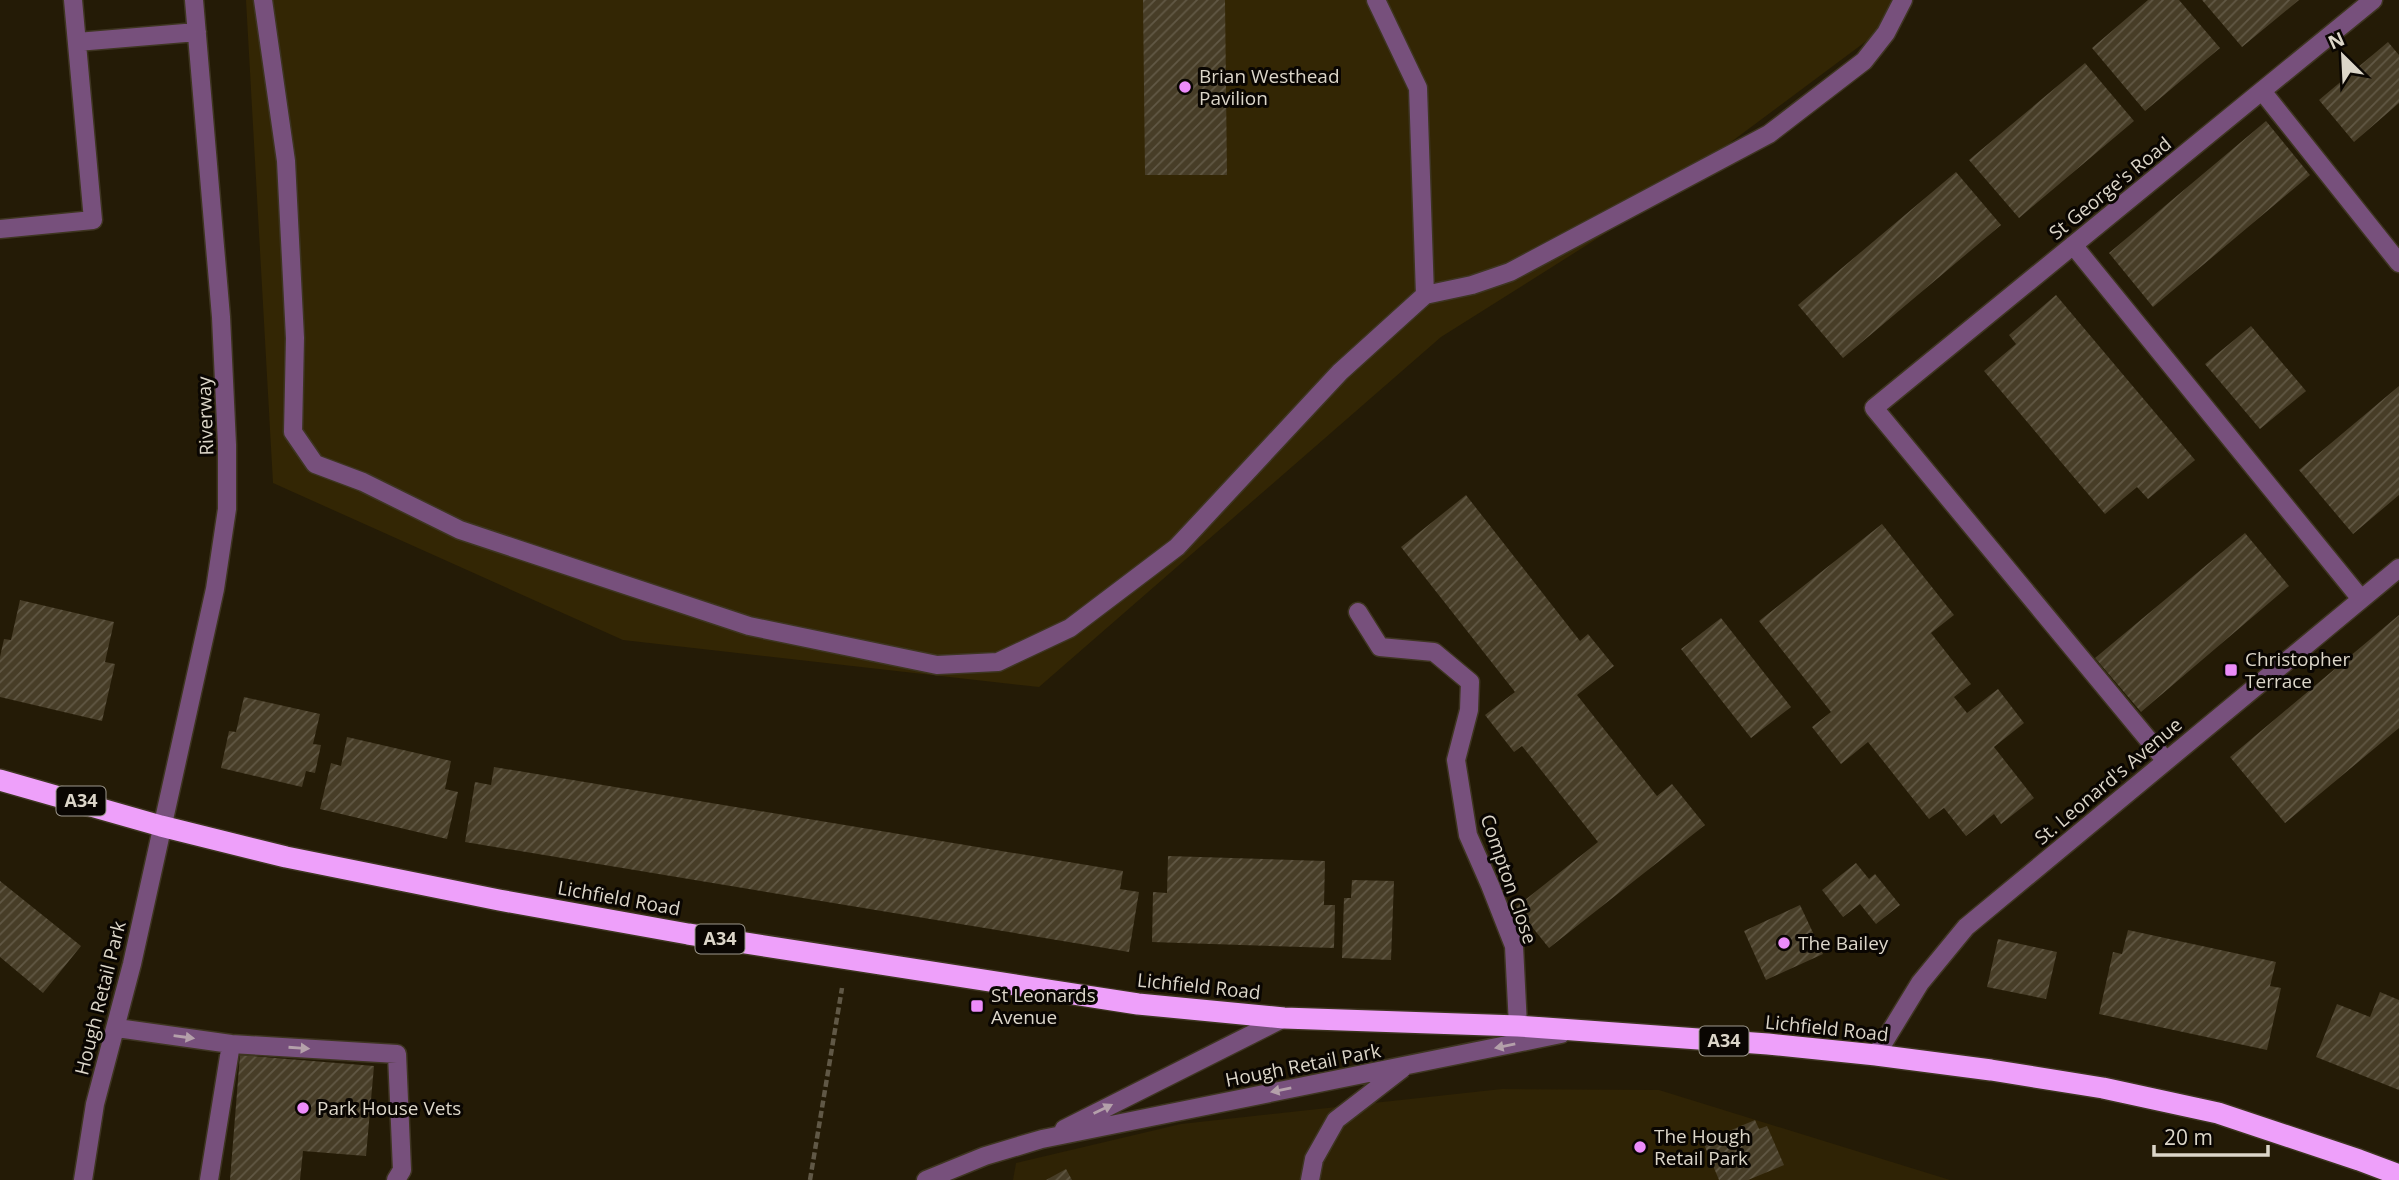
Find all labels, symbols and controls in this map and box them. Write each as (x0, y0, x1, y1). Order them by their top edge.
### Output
north arrow (2308, 21, 2378, 91)
text: N (2324, 25, 2348, 55)
place label: Brian Westhead Pavilion (1199, 63, 1340, 111)
marker: Brian Westhead Pavilion (1177, 79, 1193, 95)
street label: St George's Road (2043, 131, 2177, 245)
street label: Riverway (191, 375, 219, 456)
place label: Christopher Terrace (2245, 646, 2350, 694)
marker: Christopher Terrace (2223, 662, 2239, 678)
street label: St. Leonard's Avenue (2029, 712, 2187, 850)
road number: A34 (56, 786, 106, 816)
street label: Compton Close (1475, 811, 1543, 947)
street label: Lichfield Road (556, 874, 682, 922)
street label: Hough Retail Park (68, 918, 132, 1078)
road number: A34 (696, 924, 744, 954)
place label: The Bailey (1798, 930, 1889, 956)
marker: The Bailey (1776, 935, 1792, 951)
street label: Lichfield Road (1136, 967, 1262, 1005)
place label: St Leonards Avenue (991, 982, 1096, 1030)
marker: St Leonards Avenue (969, 998, 985, 1014)
street label: Lichfield Road (1764, 1009, 1890, 1047)
road number: A34 (1700, 1026, 1748, 1056)
one-way arrow (173, 1032, 195, 1043)
street label: Hough Retail Park (1223, 1037, 1383, 1093)
one-way arrow (1494, 1040, 1516, 1051)
one-way arrow (288, 1043, 310, 1054)
one-way arrow (1270, 1084, 1292, 1095)
place label: Park House Vets (317, 1095, 461, 1121)
marker: Park House Vets (295, 1100, 311, 1116)
one-way arrow (1094, 1104, 1114, 1116)
scale bar (2154, 1114, 2268, 1158)
place label: The Hough Retail Park (1654, 1123, 1751, 1171)
text: 20 m (2164, 1123, 2213, 1151)
marker: The Hough Retail Park (1632, 1139, 1648, 1155)

